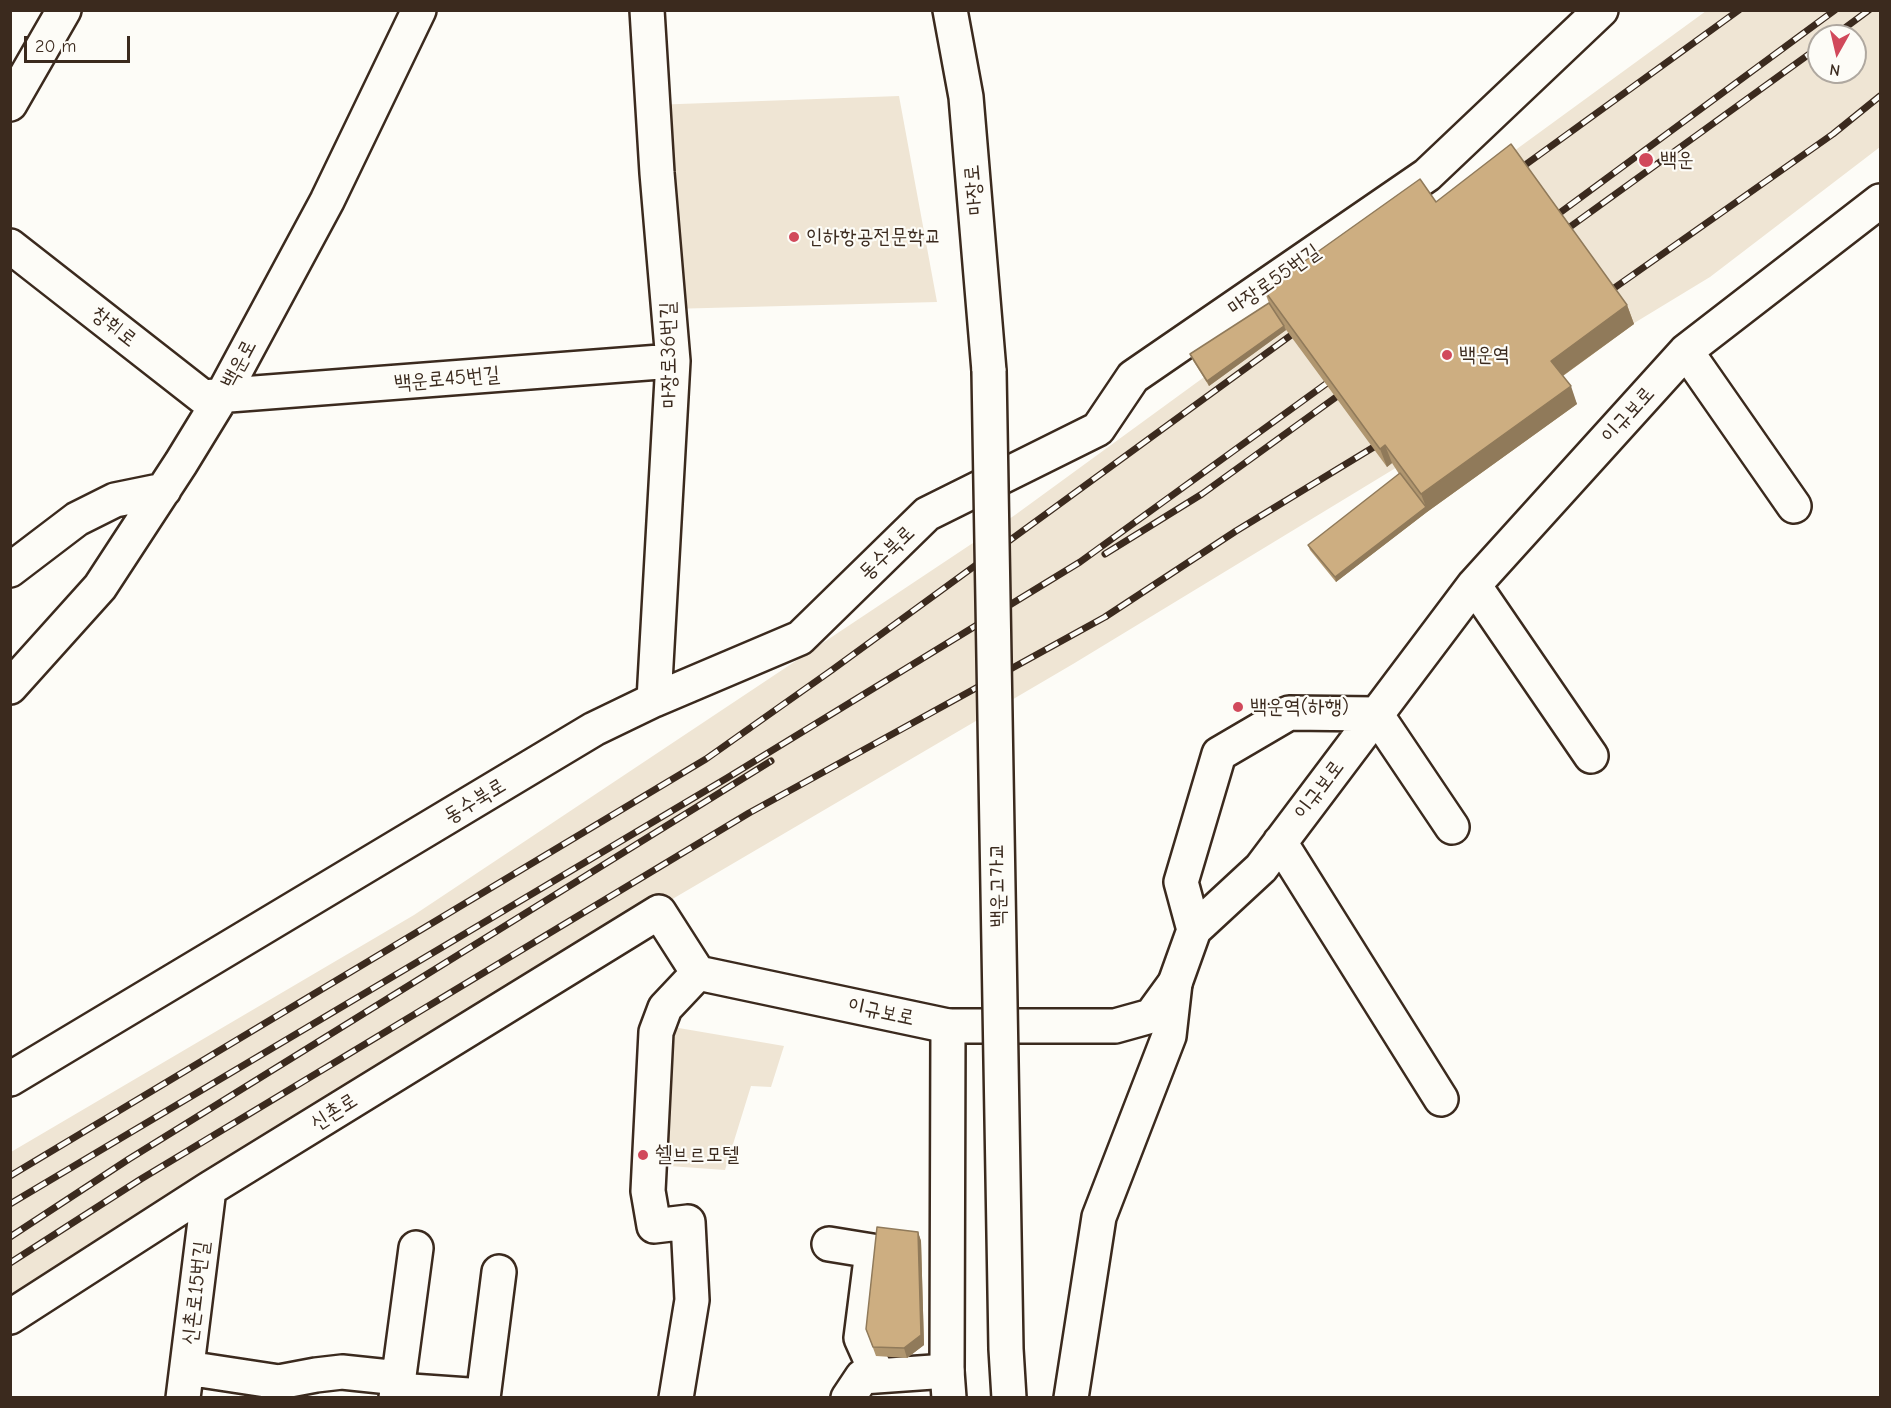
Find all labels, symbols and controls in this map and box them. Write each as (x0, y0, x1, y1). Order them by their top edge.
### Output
scale bar (27, 24, 134, 62)
north arrow (1807, 24, 1867, 84)
text: 20 m (35, 36, 76, 57)
text: N (1828, 60, 1841, 79)
place label: 백운 (1660, 147, 1694, 173)
marker: 백운 (1637, 151, 1655, 169)
street label: 마장로 (959, 164, 989, 216)
place label: 인하항공전문학교 (806, 224, 941, 250)
marker: 인하항공전문학교 (787, 230, 801, 244)
street label: 마장로55번길 (1223, 239, 1325, 321)
street label: 창휘로 (86, 301, 142, 353)
street label: 마장로36번길 (655, 302, 683, 408)
street label: 백운로 (216, 336, 262, 392)
place label: 백운역 (1459, 342, 1510, 368)
marker: 백운역 (1440, 348, 1454, 362)
street label: 백운로45번길 (393, 362, 501, 396)
street label: 이규보로 (1596, 381, 1660, 449)
street label: 동수북로 (854, 520, 920, 586)
place label: 백운역(하행) (1250, 694, 1349, 720)
marker: 백운역(하행) (1231, 700, 1245, 714)
street label: 이규보로 (1289, 755, 1349, 825)
street label: 동수북로 (440, 773, 510, 829)
street label: 백운고가교 (985, 843, 1011, 927)
street label: 이규보로 (845, 993, 917, 1031)
street label: 신촌로 (306, 1088, 362, 1136)
place label: 쉘브르모텔 (655, 1142, 739, 1168)
marker: 쉘브르모텔 (636, 1148, 650, 1162)
street label: 신촌로15번길 (177, 1240, 215, 1346)

